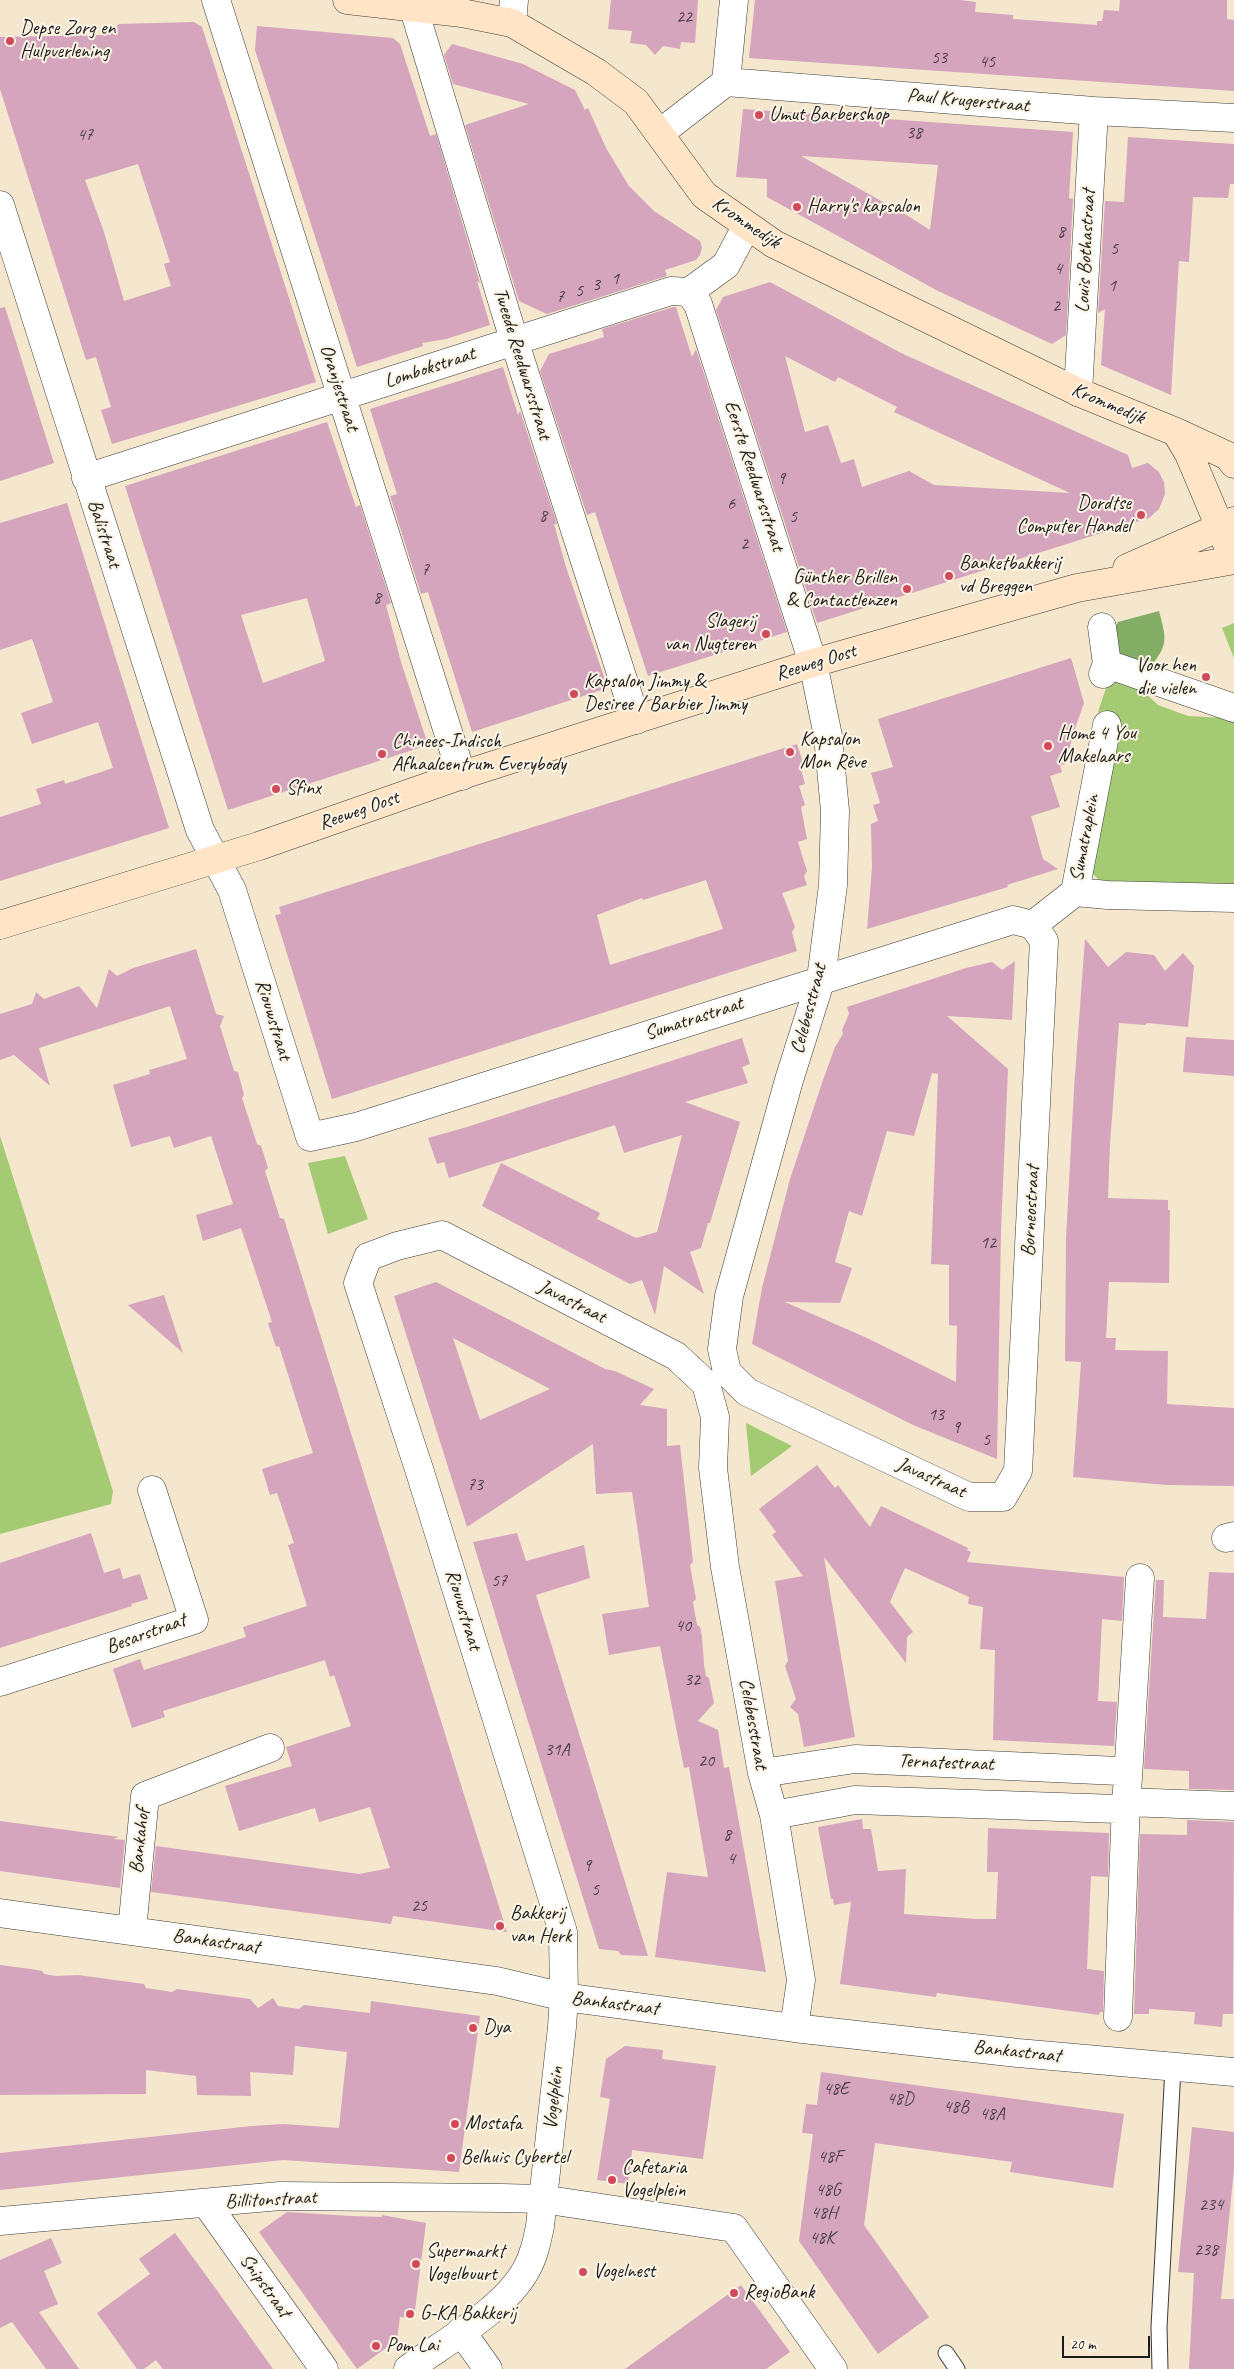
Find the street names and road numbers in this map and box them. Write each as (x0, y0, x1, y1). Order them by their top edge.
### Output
street label: Paul Krugerstraat (906, 84, 1030, 118)
street label: Louis Bothastraat (1071, 189, 1101, 313)
street label: Krommedijk (707, 191, 785, 255)
street label: Tweede Reedwarsstraat (487, 285, 557, 443)
street label: Oranjestraat (314, 342, 364, 434)
street label: Lombokstraat (382, 342, 478, 394)
street label: Krommedijk (1068, 378, 1148, 430)
street label: Eerste Reedwarsstraat (718, 398, 790, 554)
street label: Balistraat (82, 497, 126, 571)
street label: Reeweg Oost (773, 639, 859, 687)
street label: Reeweg Oost (316, 786, 402, 836)
street label: Sumatraplein (1065, 792, 1105, 884)
street label: Celebesstraat (785, 961, 833, 1057)
street label: Riouwstraat (249, 977, 297, 1063)
street label: Sumatrastraat (642, 992, 746, 1046)
street label: Borneostraat (1017, 1165, 1045, 1257)
street label: Javastraat (534, 1275, 610, 1329)
street label: Javastraat (893, 1452, 969, 1504)
street label: Riouwstraat (439, 1567, 487, 1653)
street label: Besarstraat (103, 1609, 189, 1659)
street label: Celebesstraat (733, 1677, 773, 1771)
street label: Ternatestraat (898, 1749, 994, 1777)
street label: Bankahof (125, 1807, 155, 1875)
street label: Bankastraat (171, 1924, 261, 1960)
street label: Bankastraat (570, 1987, 660, 2021)
street label: Bankastraat (972, 2035, 1062, 2069)
street label: Vogelplein (539, 2065, 569, 2131)
street label: Billitonstraat (225, 2186, 317, 2214)
street label: Snipstraat (234, 2249, 296, 2323)

